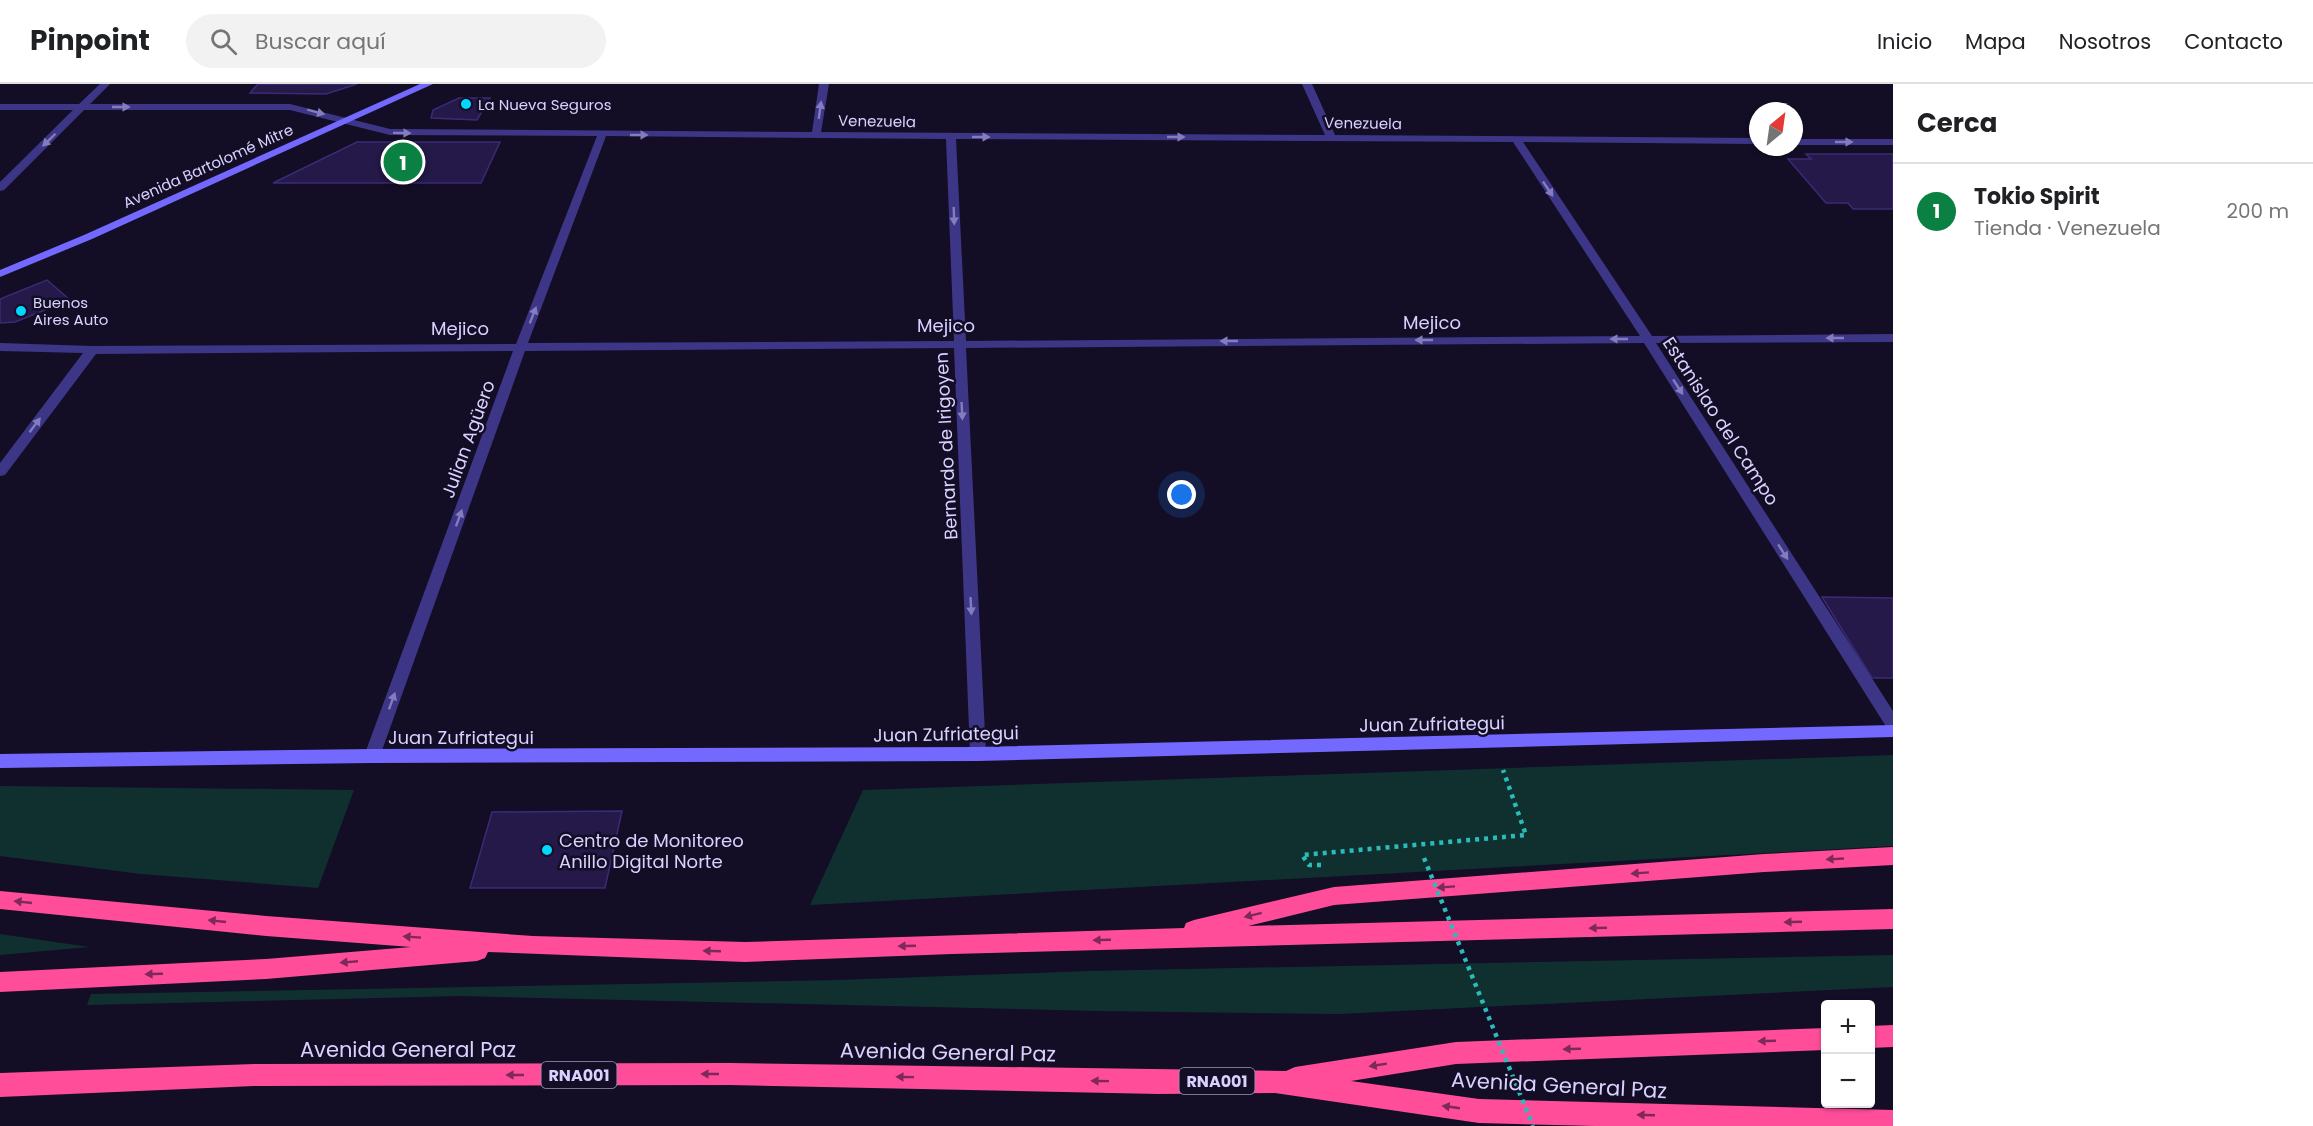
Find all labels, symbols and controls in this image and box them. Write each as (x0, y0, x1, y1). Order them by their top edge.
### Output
search box (186, 14, 606, 68)
text: Pinpoint (30, 21, 150, 60)
icon: search (207, 25, 240, 58)
text: Buscar aquí (255, 26, 386, 57)
text: Inicio (1877, 27, 1932, 56)
text: Mapa (1965, 27, 2026, 56)
text: Nosotros (2059, 27, 2151, 56)
text: Contacto (2184, 27, 2283, 56)
place label: La Nueva Seguros (478, 94, 612, 115)
marker: La Nueva Seguros (459, 97, 473, 111)
one-way arrow (815, 100, 824, 119)
one-way arrow (112, 102, 131, 112)
north arrow (1749, 102, 1803, 156)
text: Cerca (1917, 105, 1997, 141)
one-way arrow (307, 107, 325, 117)
street label: Venezuela (838, 110, 916, 132)
street label: Venezuela (1324, 112, 1402, 134)
street label: Avenida Bartolomé Mitre (119, 119, 297, 213)
one-way arrow (392, 128, 411, 138)
one-way arrow (629, 130, 648, 140)
one-way arrow (971, 132, 990, 142)
one-way arrow (1166, 132, 1185, 142)
one-way arrow (42, 133, 56, 147)
one-way arrow (1834, 137, 1853, 147)
pin: 1 (384, 140, 422, 184)
one-way arrow (1542, 181, 1553, 197)
text: Tokio Spirit (1974, 181, 2100, 212)
text: 1 (1933, 197, 1940, 225)
text: 200 m (2226, 197, 2289, 225)
one-way arrow (949, 207, 959, 226)
text: Tienda · Venezuela (1974, 214, 2161, 242)
place label: Buenos Aires Auto (33, 292, 108, 330)
marker: Buenos Aires Auto (14, 304, 28, 318)
one-way arrow (529, 306, 538, 324)
street label: Mejico (1403, 310, 1461, 335)
street label: Mejico (917, 313, 975, 338)
street label: Mejico (431, 316, 489, 341)
street label: Estanislao del Campo (1657, 332, 1785, 510)
one-way arrow (1825, 333, 1844, 343)
one-way arrow (1609, 334, 1628, 343)
one-way arrow (1414, 335, 1433, 345)
one-way arrow (1219, 336, 1238, 346)
street label: Bernardo de Irigoyen (929, 351, 963, 541)
street label: Julian Agüero (435, 377, 501, 501)
one-way arrow (1672, 379, 1683, 395)
one-way arrow (958, 401, 967, 420)
one-way arrow (29, 417, 42, 433)
your location (1167, 480, 1196, 509)
one-way arrow (454, 509, 464, 527)
one-way arrow (1777, 543, 1789, 559)
one-way arrow (967, 596, 976, 615)
one-way arrow (388, 692, 398, 710)
street label: Juan Zufriategui (1359, 710, 1505, 738)
street label: Juan Zufriategui (873, 720, 1019, 748)
street label: Juan Zufriategui (388, 725, 534, 750)
place label: Centro de Monitoreo Anillo Digital Norte (559, 828, 744, 874)
marker: Centro de Monitoreo Anillo Digital Norte (540, 843, 554, 857)
one-way arrow (1825, 855, 1844, 864)
one-way arrow (1631, 868, 1650, 877)
one-way arrow (1436, 882, 1455, 892)
one-way arrow (14, 897, 33, 907)
one-way arrow (1244, 911, 1262, 921)
one-way arrow (208, 916, 227, 926)
one-way arrow (1783, 917, 1802, 927)
one-way arrow (1588, 923, 1607, 932)
one-way arrow (402, 932, 421, 942)
one-way arrow (1092, 935, 1111, 945)
one-way arrow (897, 941, 916, 950)
one-way arrow (702, 946, 721, 956)
one-way arrow (339, 957, 358, 967)
one-way arrow (145, 969, 164, 978)
map controls (1821, 1000, 1875, 1108)
button: + (1821, 1000, 1875, 1054)
street label: Avenida General Paz (300, 1035, 516, 1064)
street label: Avenida General Paz (840, 1036, 1056, 1068)
one-way arrow (1758, 1037, 1777, 1046)
one-way arrow (1563, 1044, 1582, 1053)
button: − (1821, 1054, 1875, 1108)
one-way arrow (1369, 1061, 1388, 1070)
road number: RNA001 (542, 1062, 616, 1088)
street label: Avenida General Paz (1450, 1065, 1668, 1105)
road number: RNA001 (1180, 1068, 1254, 1094)
one-way arrow (700, 1069, 719, 1079)
one-way arrow (505, 1070, 524, 1080)
one-way arrow (895, 1072, 914, 1082)
one-way arrow (1090, 1076, 1109, 1085)
one-way arrow (1441, 1102, 1460, 1111)
one-way arrow (1636, 1110, 1655, 1120)

